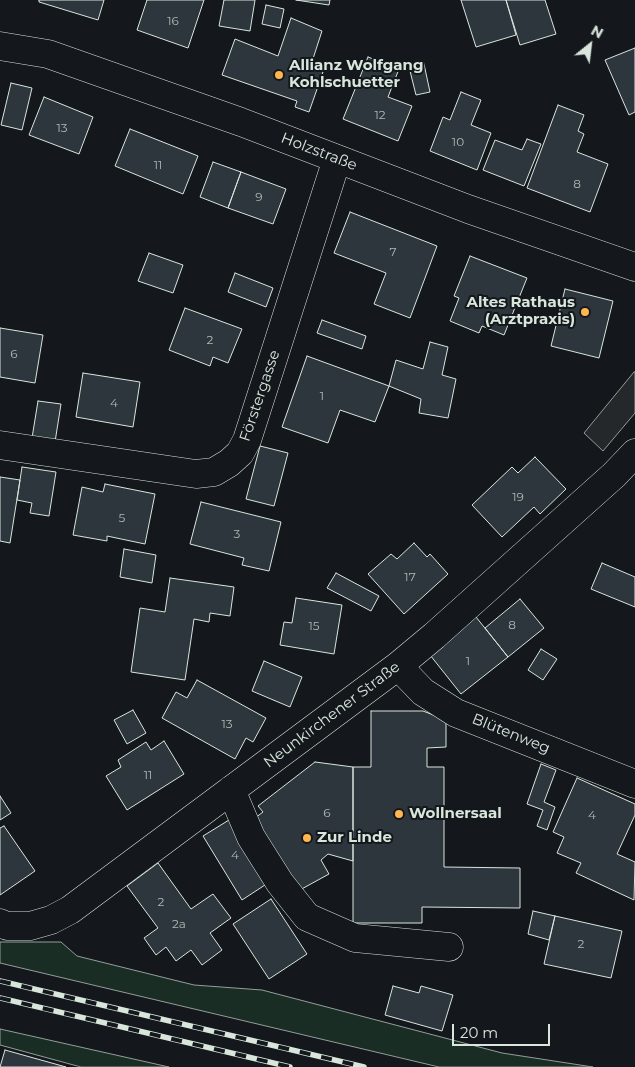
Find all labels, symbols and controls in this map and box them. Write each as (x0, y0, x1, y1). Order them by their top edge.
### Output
house number: 16 (167, 14, 179, 28)
north arrow (565, 20, 615, 70)
text: N (588, 21, 607, 42)
place label: Allianz Wolfgang Kohlschuetter (289, 57, 423, 92)
marker: Allianz Wolfgang Kohlschuetter (273, 69, 285, 81)
house number: 12 (374, 108, 386, 122)
house number: 13 (56, 121, 68, 135)
street label: Holzstraße (278, 129, 360, 175)
house number: 10 (452, 135, 464, 149)
house number: 11 (154, 158, 162, 172)
house number: 8 (573, 177, 581, 191)
house number: 9 (255, 190, 263, 204)
house number: 7 (389, 245, 397, 259)
place label: Altes Rathaus (Arztpraxis) (466, 294, 575, 329)
marker: Altes Rathaus (Arztpraxis) (579, 306, 591, 318)
house number: 2 (207, 333, 213, 347)
house number: 6 (10, 347, 18, 361)
street label: Förstergasse (236, 348, 284, 444)
house number: 1 (320, 389, 324, 403)
house number: 4 (110, 396, 118, 410)
house number: 19 (512, 490, 524, 504)
house number: 5 (119, 511, 125, 525)
house number: 3 (234, 527, 240, 541)
house number: 17 (404, 570, 416, 584)
house number: 8 (508, 618, 516, 632)
house number: 15 (308, 619, 320, 633)
house number: 1 (466, 654, 470, 668)
street label: Neunkirchener Straße (260, 658, 404, 772)
street label: Blütenweg (469, 710, 553, 758)
house number: 13 (221, 717, 233, 731)
house number: 11 (144, 768, 152, 782)
place label: Wollnersaal (409, 805, 502, 823)
house number: 6 (323, 806, 331, 820)
marker: Wollnersaal (393, 808, 405, 820)
house number: 4 (588, 808, 596, 822)
place label: Zur Linde (317, 829, 392, 847)
marker: Zur Linde (301, 832, 313, 844)
house number: 4 (231, 848, 239, 862)
house number: 2 (158, 895, 164, 909)
house number: 2a (172, 917, 186, 931)
house number: 2 (578, 937, 584, 951)
scale bar (455, 1014, 552, 1046)
text: 20 m (460, 1023, 498, 1042)

